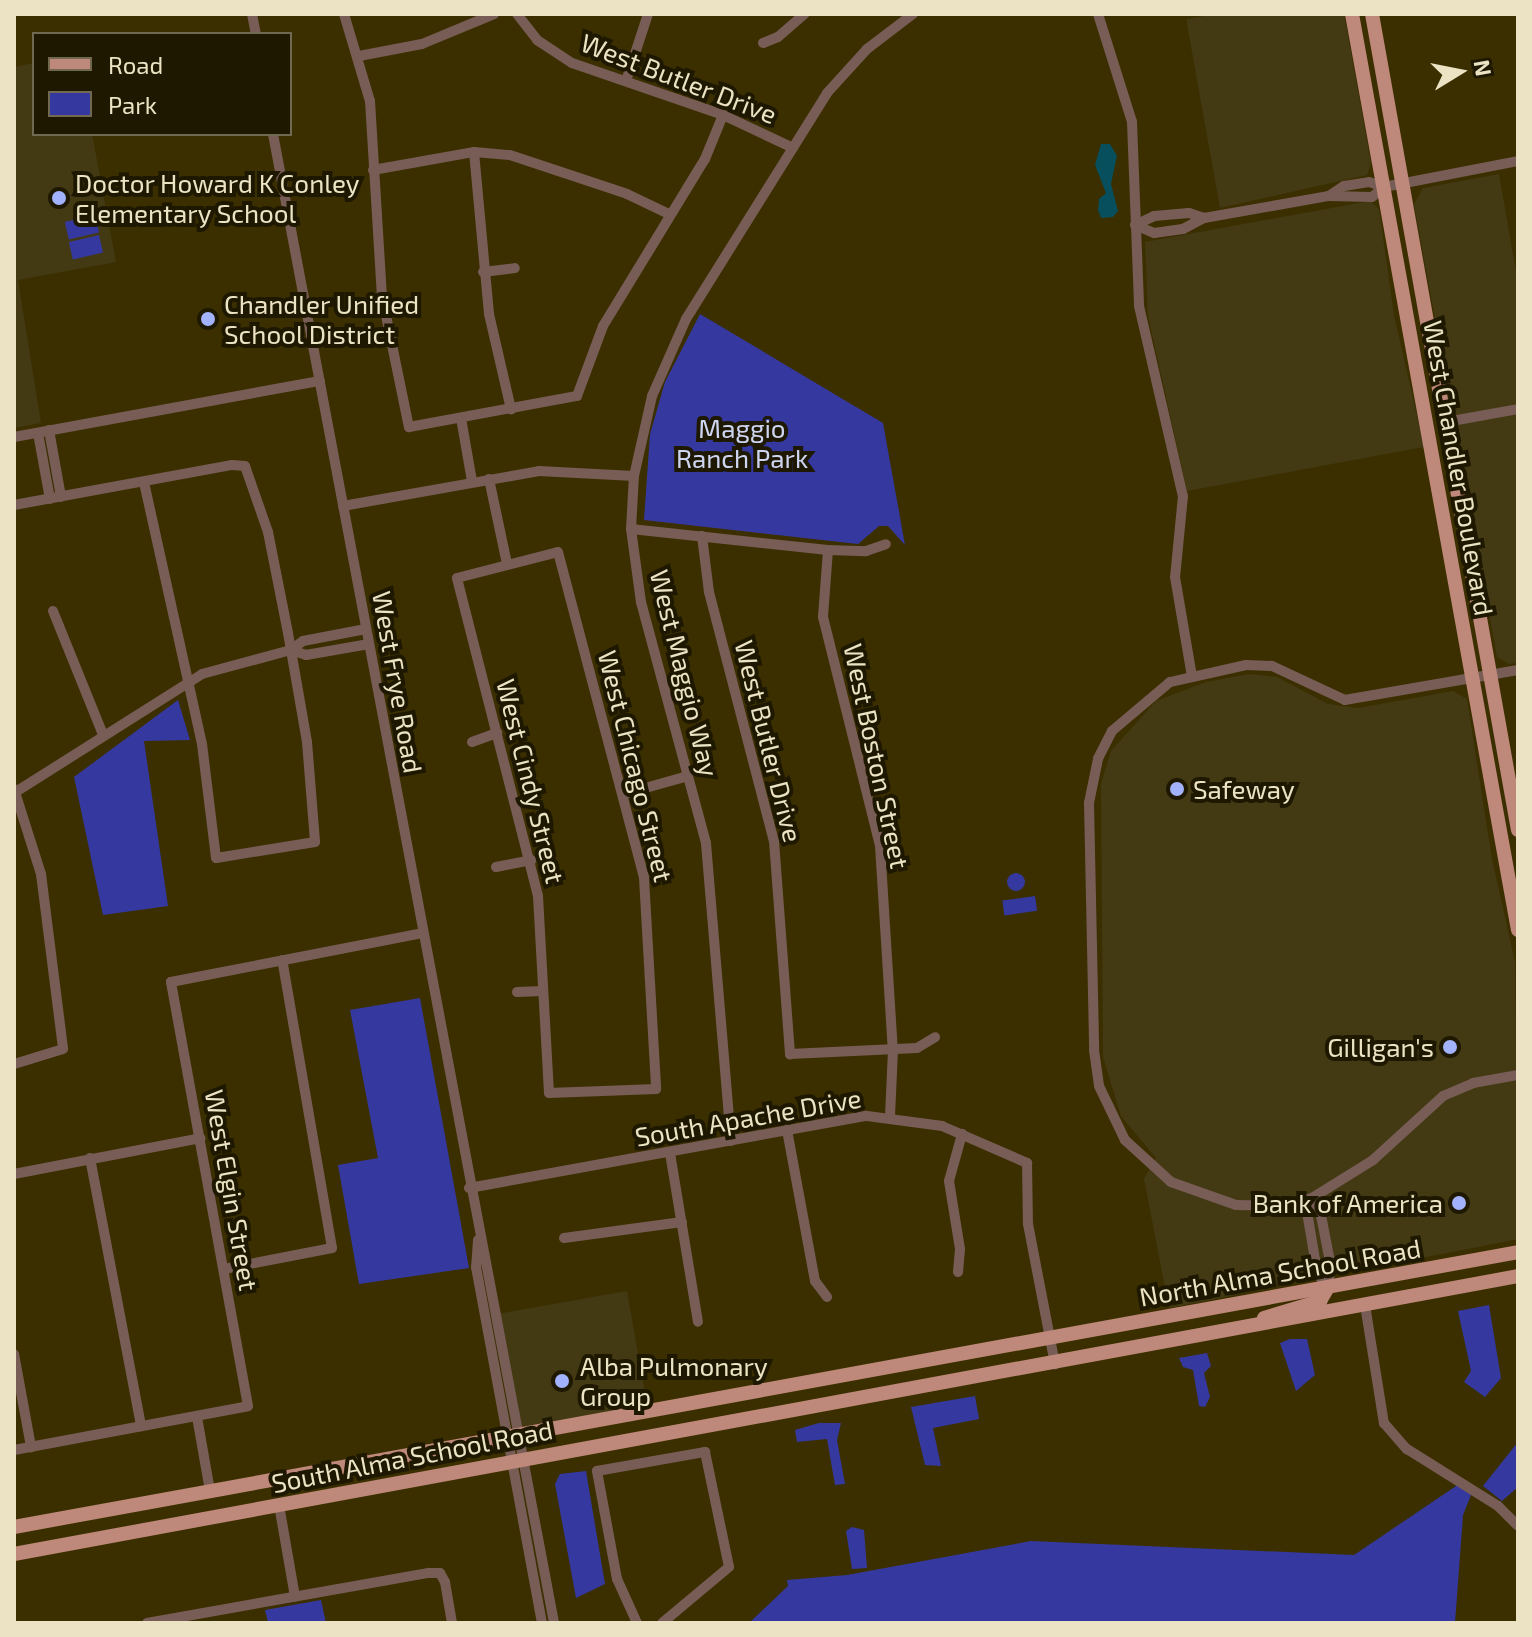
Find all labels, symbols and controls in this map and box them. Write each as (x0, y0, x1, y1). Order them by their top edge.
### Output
street label: West Butler Drive (577, 26, 781, 130)
legend (32, 32, 292, 136)
north arrow (1420, 32, 1500, 112)
text: Road (108, 50, 163, 79)
text: N (1469, 58, 1498, 78)
text: Park (108, 90, 157, 119)
place label: Doctor Howard K Conley Elementary School (75, 167, 360, 228)
marker: Doctor Howard K Conley Elementary School (50, 189, 68, 207)
place label: Chandler Unified School District (224, 288, 420, 350)
marker: Chandler Unified School District (199, 310, 217, 328)
street label: West Chandler Boulevard (1418, 318, 1500, 618)
park label: Maggio Ranch Park (676, 412, 808, 474)
street label: West Maggio Way (644, 566, 726, 780)
street label: West Frye Road (367, 589, 429, 775)
street label: West Butler Drive (729, 637, 809, 845)
street label: West Boston Street (838, 641, 916, 871)
street label: West Chicago Street (592, 647, 680, 885)
street label: West Cindy Street (490, 675, 572, 887)
place label: Safeway (1193, 773, 1295, 805)
marker: Safeway (1168, 780, 1186, 798)
place label: Gilligan's (1327, 1031, 1434, 1063)
marker: Gilligan's (1441, 1038, 1459, 1056)
street label: South Apache Drive (632, 1082, 864, 1152)
street label: West Elgin Street (199, 1087, 265, 1293)
place label: Bank of America (1251, 1187, 1443, 1219)
marker: Bank of America (1450, 1194, 1468, 1212)
street label: North Alma School Road (1136, 1232, 1424, 1312)
place label: Alba Pulmonary Group (580, 1350, 768, 1412)
marker: Alba Pulmonary Group (551, 1370, 573, 1392)
street label: South Alma School Road (268, 1413, 556, 1499)

